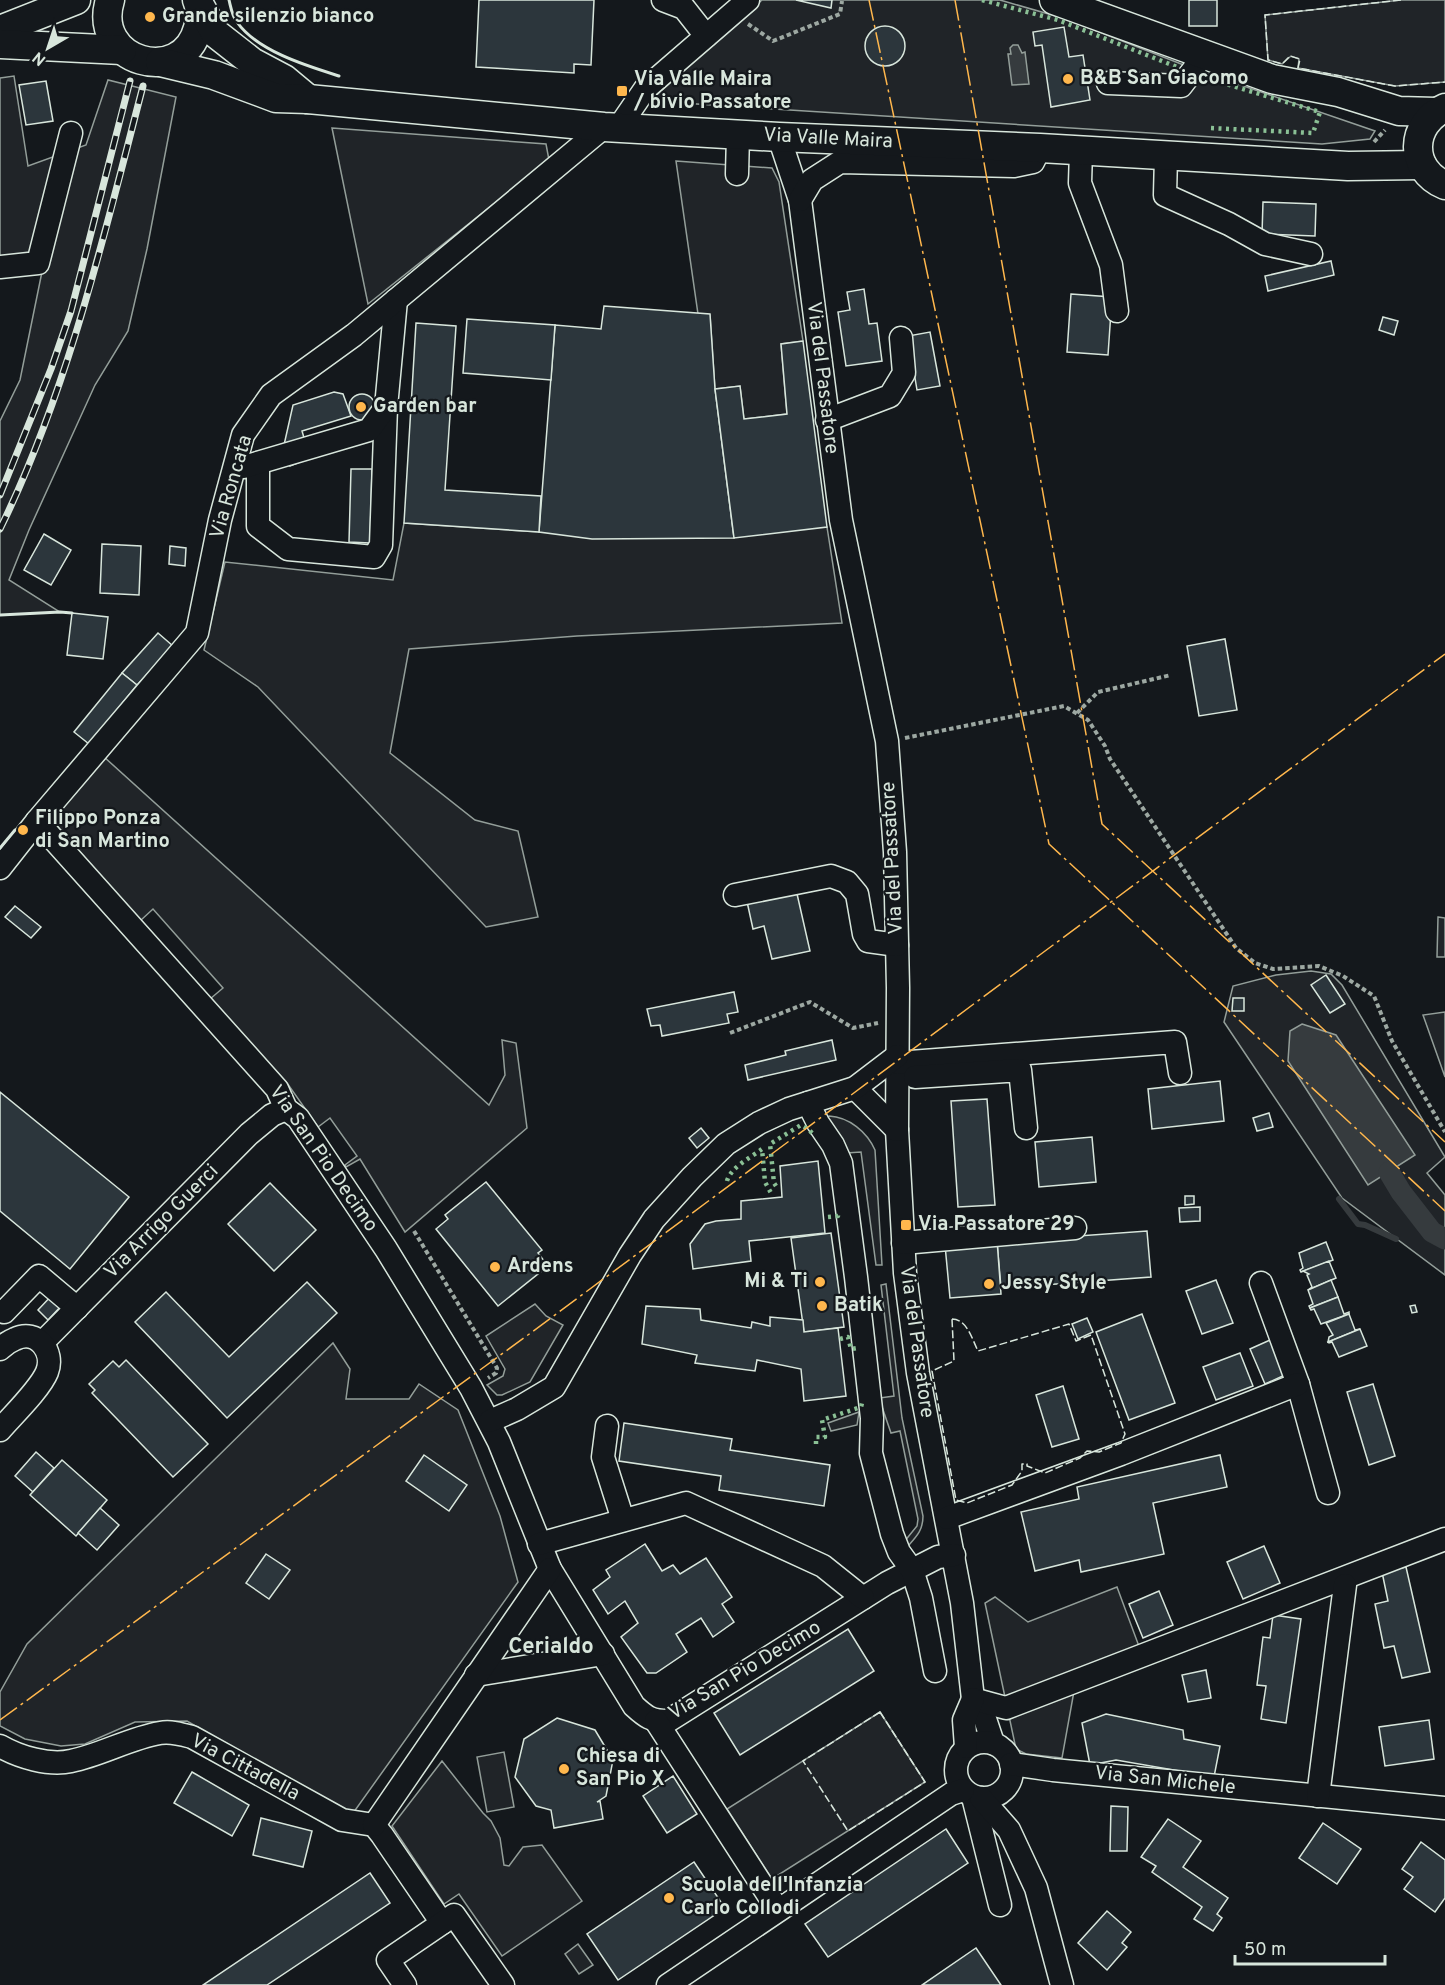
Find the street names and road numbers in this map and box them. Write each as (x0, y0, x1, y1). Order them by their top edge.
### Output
street label: Via Valle Maira (763, 123, 893, 155)
street label: Via del Passatore (800, 300, 844, 456)
street label: Via Roncata (205, 432, 259, 542)
street label: Via del Passatore (876, 781, 910, 935)
street label: Via San Pio Decimo (263, 1080, 383, 1238)
street label: Via Arrigo Guerci (99, 1159, 225, 1285)
street label: Via del Passatore (892, 1264, 940, 1420)
street label: Via San Pio Decimo (664, 1615, 826, 1727)
street label: Via Cittadella (186, 1728, 304, 1808)
street label: Via San Michele (1093, 1761, 1237, 1801)

